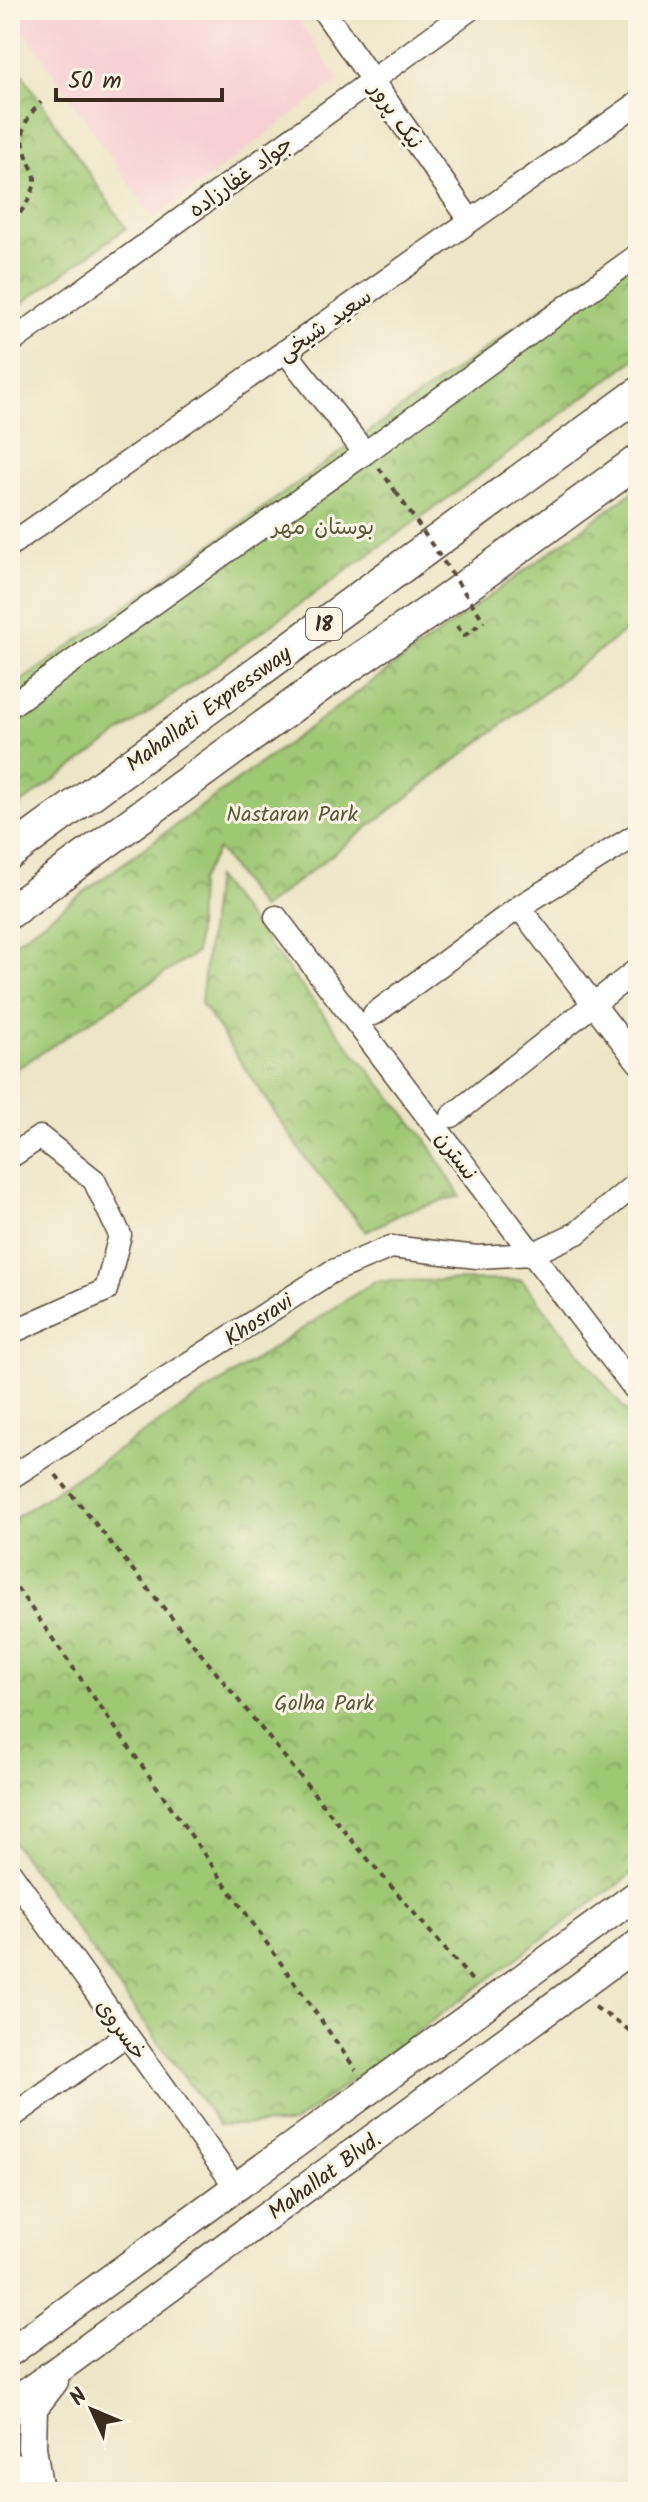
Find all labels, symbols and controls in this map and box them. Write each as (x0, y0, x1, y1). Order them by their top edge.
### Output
scale bar (56, 52, 222, 102)
text: 50 m (68, 62, 122, 101)
street label: نیک پرور (358, 74, 431, 157)
street label: جواد غفارزاده (182, 128, 301, 228)
street label: سعید شیخی (271, 281, 380, 372)
park label: بوستان مهر (270, 511, 374, 546)
road number: 18 (306, 608, 342, 640)
street label: Mahallati Expressway (119, 637, 300, 782)
park label: Nastaran Park (226, 798, 358, 833)
street label: نسترن (425, 1124, 485, 1189)
street label: Khosravi (218, 1285, 302, 1357)
park label: Golha Park (274, 1687, 374, 1722)
street label: خسروی (85, 1992, 154, 2069)
street label: Mahallat Blvd. (261, 2124, 390, 2230)
north arrow (52, 2370, 132, 2450)
text: N (62, 2381, 97, 2415)

